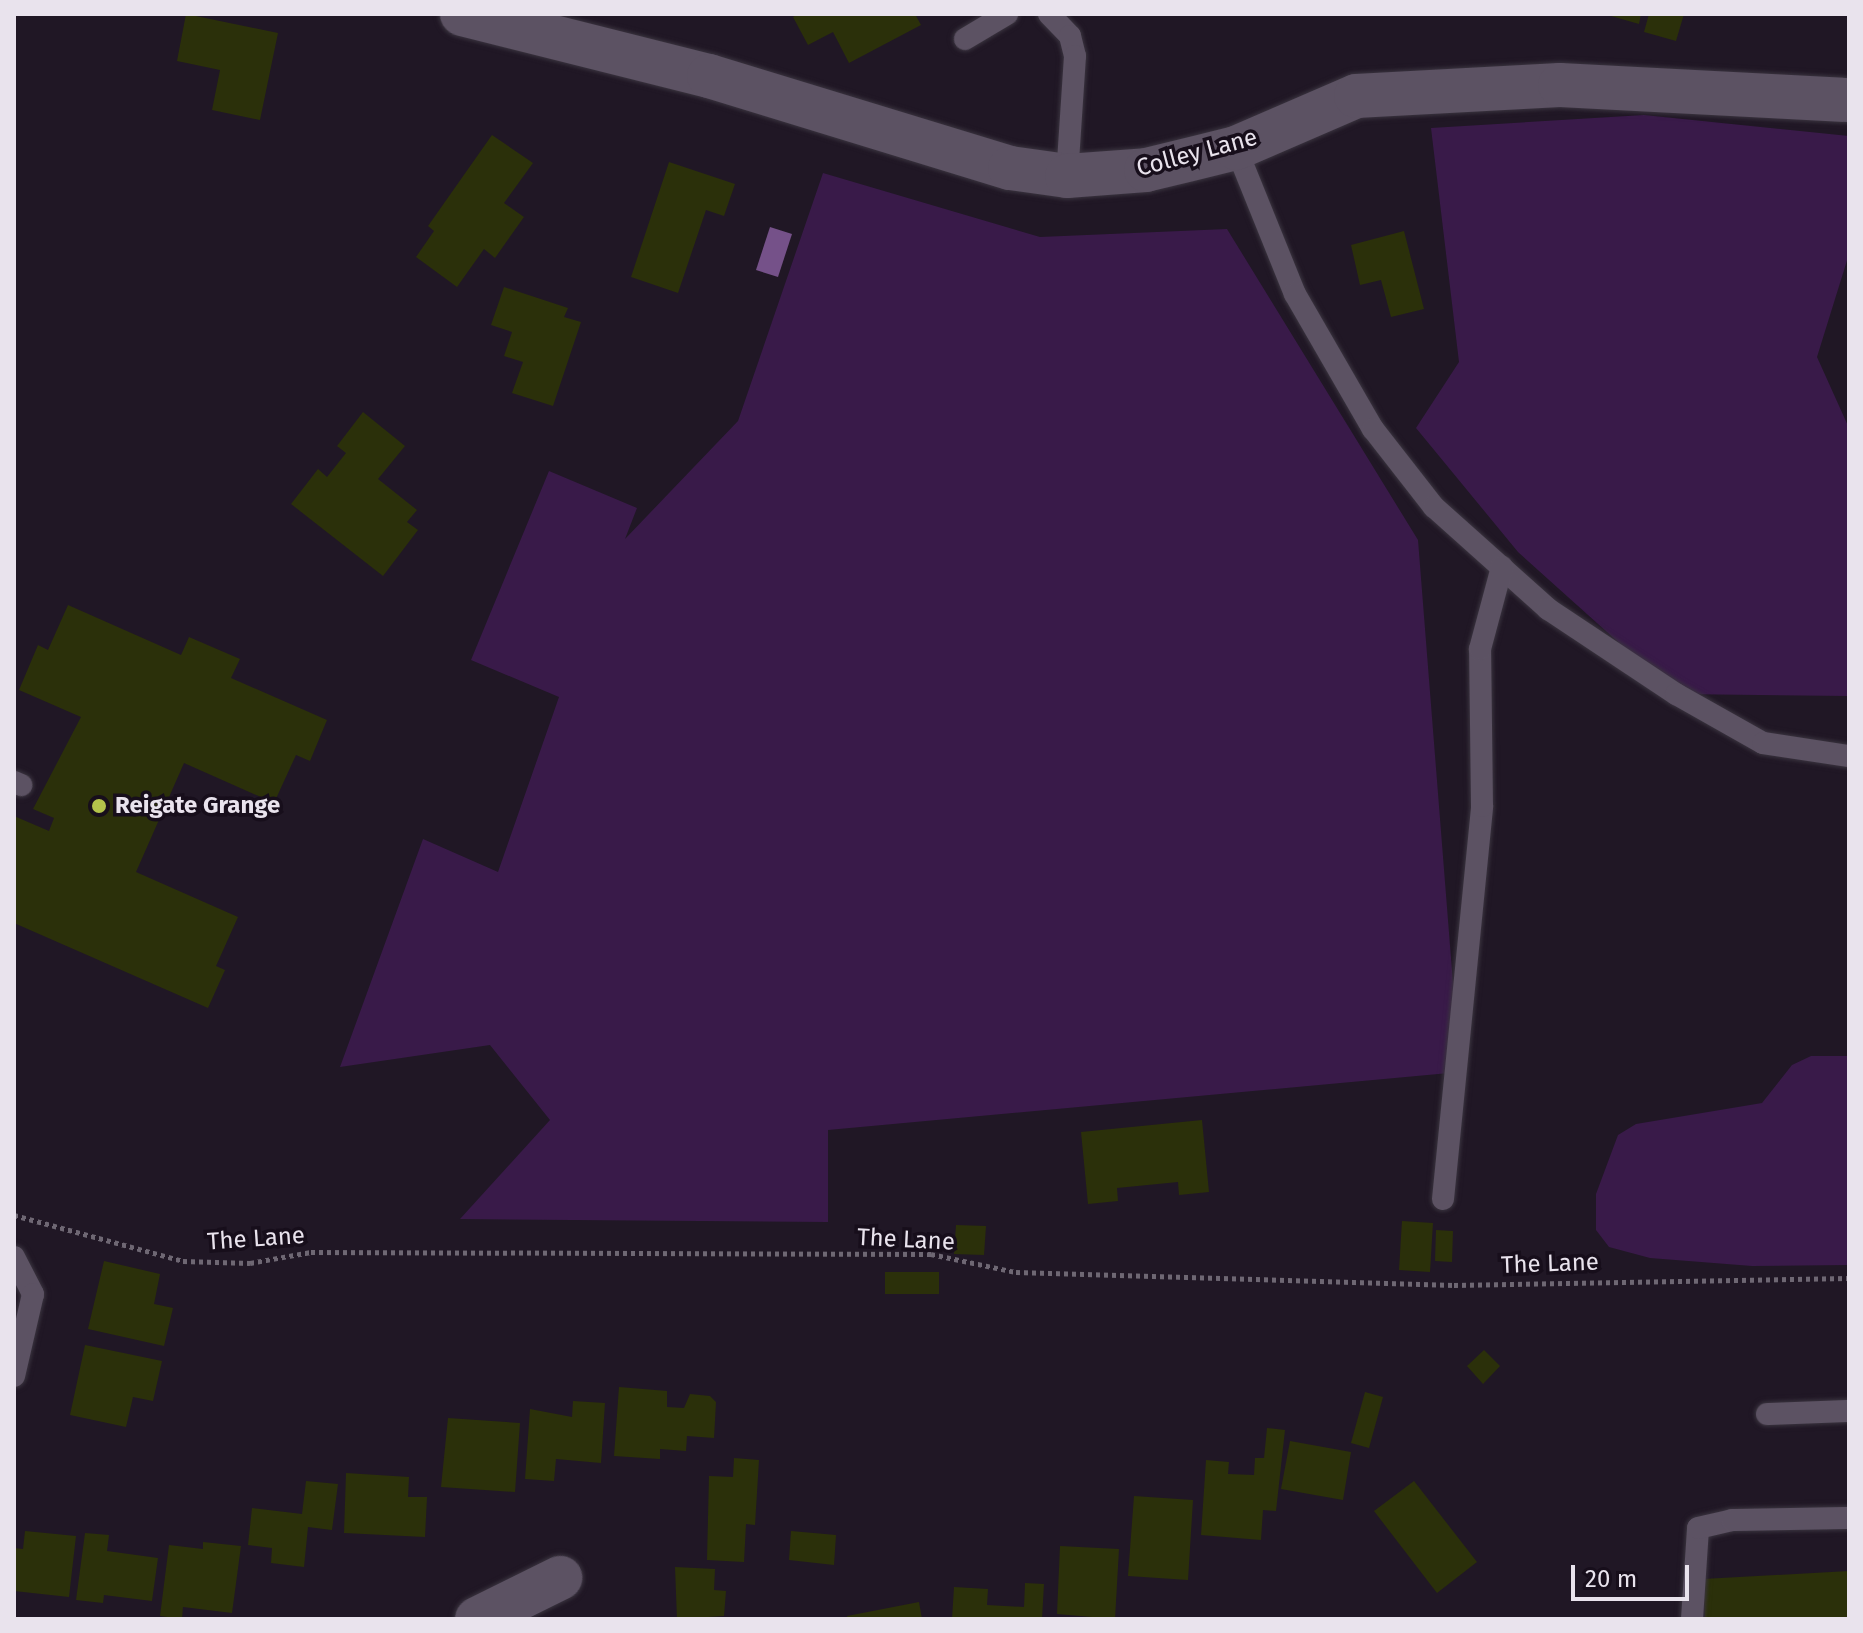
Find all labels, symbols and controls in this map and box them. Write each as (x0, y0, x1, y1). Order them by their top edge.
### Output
street label: Colley Lane (1133, 123, 1261, 183)
place label: Reigate Grange (115, 792, 280, 820)
marker: Reigate Grange (90, 797, 108, 815)
street label: The Lane (206, 1221, 306, 1257)
street label: The Lane (856, 1223, 956, 1257)
street label: The Lane (1501, 1248, 1599, 1280)
scale bar (1575, 1549, 1693, 1599)
text: 20 m (1585, 1565, 1637, 1593)

